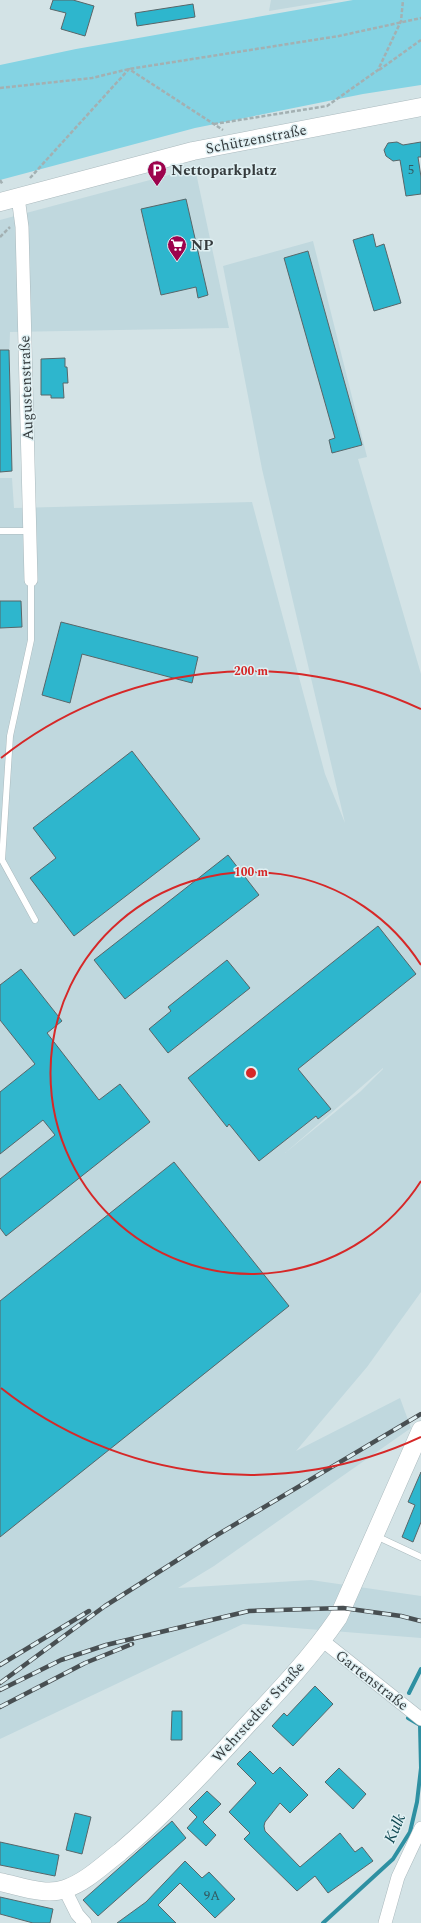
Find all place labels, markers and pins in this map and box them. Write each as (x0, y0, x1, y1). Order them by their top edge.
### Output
parking icon: Nettoparkplatz (146, 159, 168, 187)
place label: Nettoparkplatz (171, 159, 277, 182)
supermarket icon: NP (166, 234, 188, 262)
place label: NP (191, 234, 213, 257)
centre of rings (244, 1066, 258, 1080)

